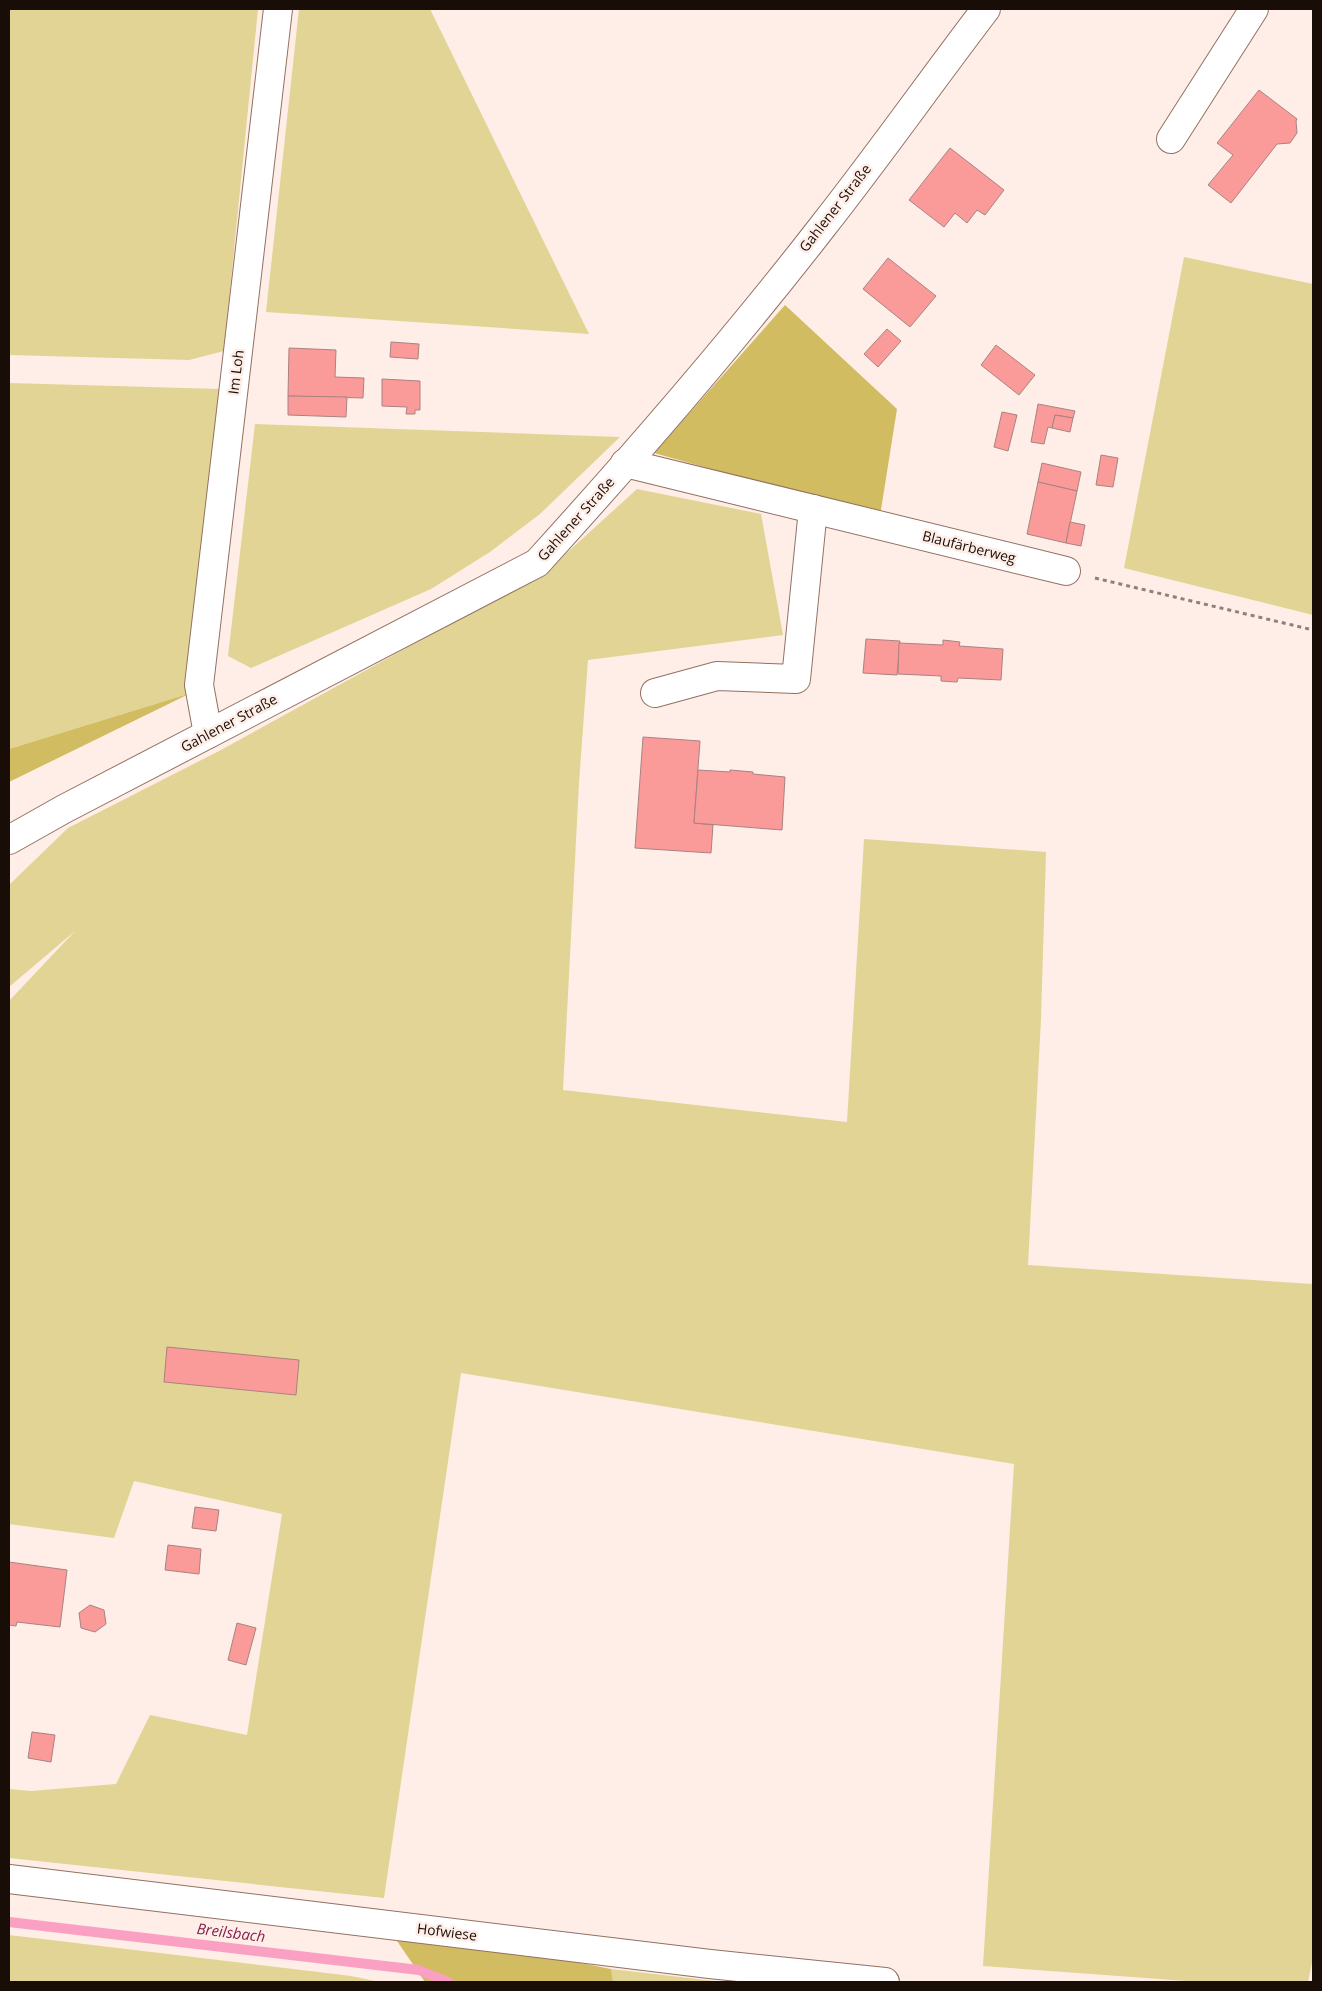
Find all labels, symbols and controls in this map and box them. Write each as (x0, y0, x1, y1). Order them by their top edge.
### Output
street label: Gahlener Straße (794, 160, 875, 256)
street label: Im Loh (223, 349, 248, 395)
street label: Gahlener Straße (533, 473, 618, 565)
street label: Blaufärberweg (920, 526, 1018, 567)
street label: Gahlener Straße (177, 689, 280, 756)
water label: Breilsbach (196, 1918, 267, 1946)
street label: Hofwiese (416, 1918, 478, 1945)

